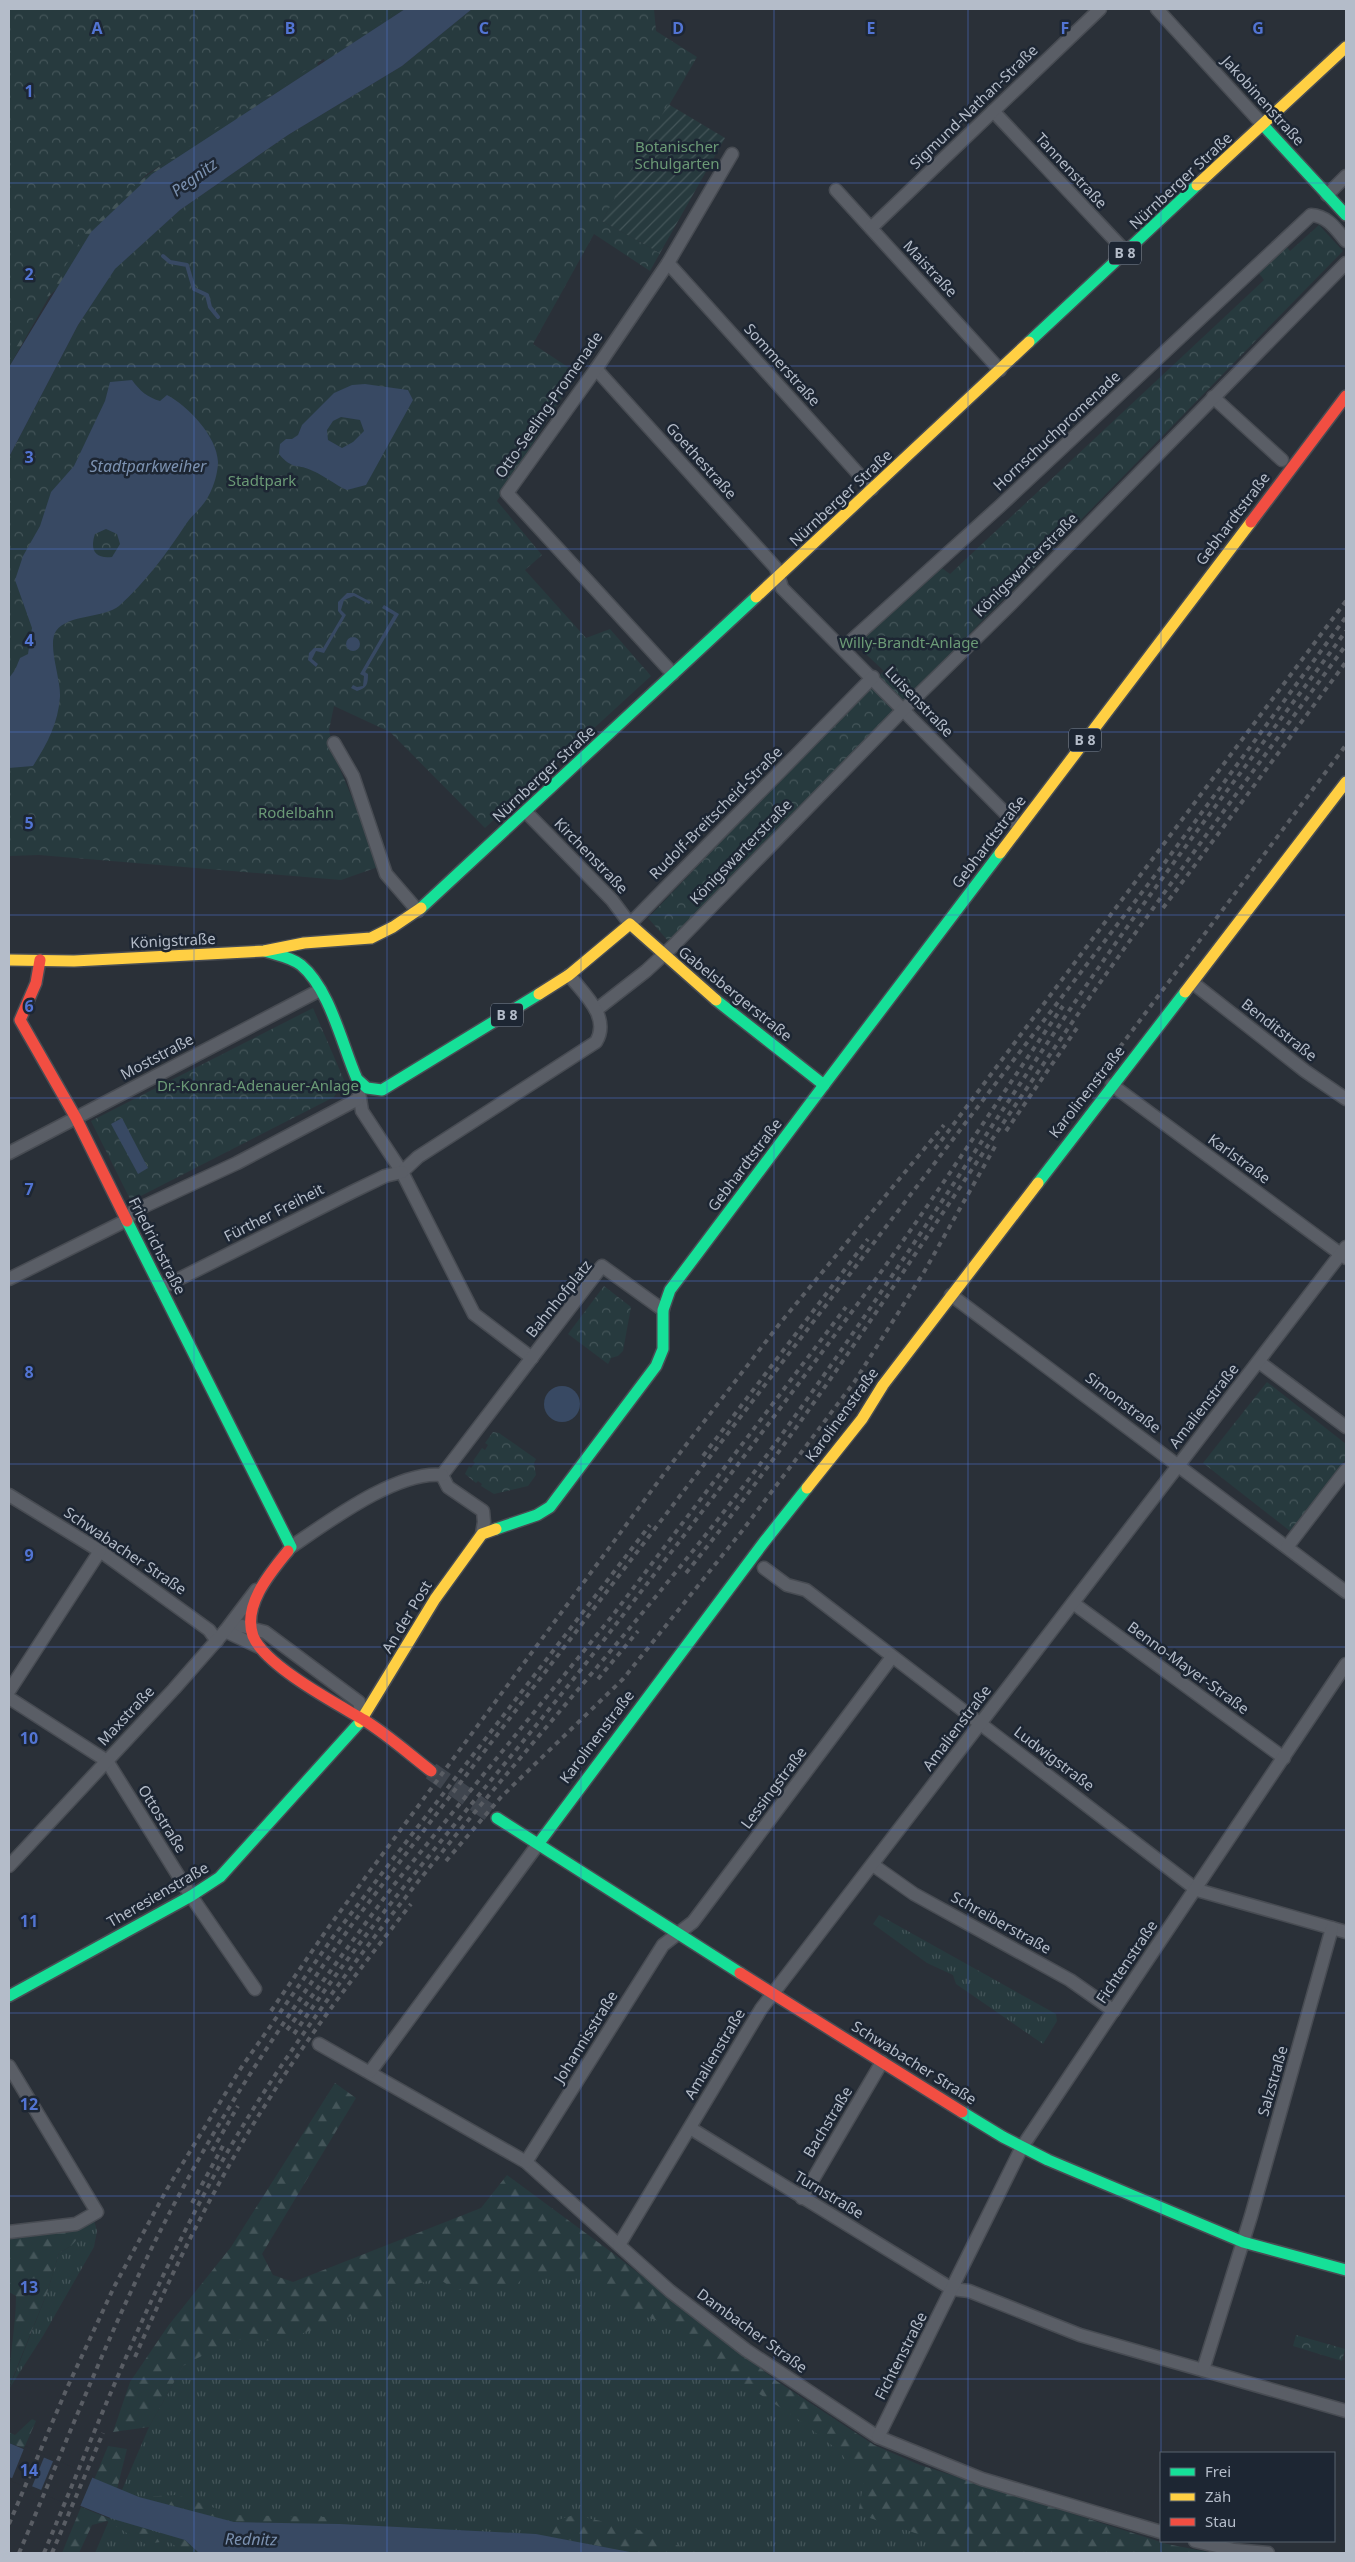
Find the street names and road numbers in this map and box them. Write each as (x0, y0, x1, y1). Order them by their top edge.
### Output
street label: Sigmund-Nathan-Straße (905, 40, 1042, 173)
street label: Jakobinenstraße (1217, 50, 1309, 150)
street label: Nürnberger Straße (1125, 127, 1236, 233)
street label: Tannenstraße (1031, 128, 1112, 212)
street label: Maistraße (899, 236, 962, 301)
road number: B 8 (1109, 242, 1141, 264)
street label: Sommerstraße (740, 319, 825, 410)
street label: Otto-Seeling-Promenade (490, 327, 606, 482)
street label: Hornschuchpromenade (988, 366, 1124, 495)
street label: Goethestraße (662, 418, 741, 503)
street label: Nürnberger Straße (785, 444, 896, 550)
street label: Gebhardtstraße (1191, 468, 1274, 569)
street label: Königswarterstraße (969, 508, 1082, 621)
street label: Luisenstraße (881, 662, 958, 741)
street label: Nürnberger Straße (488, 720, 599, 826)
road number: B 8 (1069, 728, 1101, 752)
street label: Rudolf-Breitscheid-Straße (645, 742, 786, 883)
street label: Gebhardtstraße (947, 791, 1030, 892)
street label: Königswarterstraße (685, 794, 796, 908)
street label: Kirchenstraße (550, 813, 633, 898)
street label: Königstraße (130, 928, 216, 952)
street label: Gabelsbergerstraße (675, 941, 797, 1045)
street label: Benditstraße (1238, 993, 1322, 1065)
road number: B 8 (491, 1004, 523, 1026)
street label: Moststraße (116, 1028, 197, 1084)
street label: Karolinenstraße (1044, 1041, 1129, 1142)
street label: Gebhardtstraße (703, 1114, 786, 1215)
street label: Karlstraße (1204, 1129, 1275, 1188)
street label: Fürther Freiheit (220, 1178, 327, 1246)
street label: Friedrichstraße (125, 1193, 191, 1298)
street label: Bahnhofplatz (521, 1255, 596, 1341)
street label: Amalienstraße (1164, 1359, 1243, 1452)
street label: Karolinenstraße (800, 1363, 882, 1466)
street label: Simonstraße (1082, 1367, 1165, 1437)
street label: Schwabacher Straße (60, 1502, 191, 1599)
street label: An der Post (377, 1576, 436, 1656)
street label: Benno-Mayer-Straße (1124, 1616, 1253, 1718)
street label: Maxstraße (92, 1681, 158, 1749)
street label: Amalienstraße (917, 1681, 995, 1774)
street label: Karolinenstraße (554, 1686, 638, 1787)
street label: Ludwigstraße (1010, 1721, 1099, 1795)
street label: Lessingstraße (736, 1742, 811, 1833)
street label: Ottostraße (134, 1781, 192, 1856)
street label: Theresienstraße (103, 1857, 212, 1931)
street label: Schreiberstraße (948, 1886, 1055, 1958)
street label: Fichtenstraße (1091, 1916, 1161, 2007)
street label: Johannisstraße (548, 1987, 622, 2088)
street label: Amalienstraße (679, 2004, 749, 2102)
street label: Schwabacher Straße (848, 2016, 981, 2109)
street label: Salzstraße (1252, 2043, 1292, 2118)
street label: Bachstraße (798, 2082, 856, 2161)
street label: Turnstraße (791, 2166, 868, 2223)
street label: Dambacher Straße (693, 2283, 812, 2377)
street label: Fichtenstraße (869, 2308, 931, 2403)

